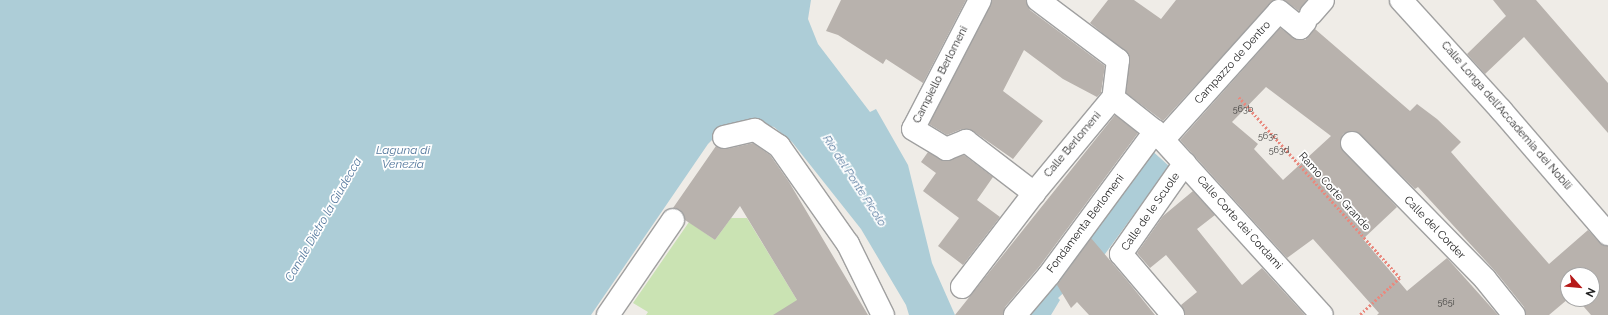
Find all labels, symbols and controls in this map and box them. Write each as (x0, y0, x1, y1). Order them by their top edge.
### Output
street label: Campazzo de Dentro (1192, 19, 1274, 107)
street label: Campiello Berlomeni (911, 24, 971, 126)
street label: Calle Longa dell'Accademia dei Nobili (1438, 39, 1574, 193)
house number: 563b (1233, 104, 1253, 114)
street label: Calle Berlomeni (1042, 110, 1104, 180)
house number: 563c (1258, 131, 1278, 141)
water label: Rio del Ponte Picolo (819, 132, 889, 230)
water label: Laguna di Venezia (376, 144, 430, 172)
house number: 563d (1269, 145, 1289, 155)
street label: Ramo Corte Grande (1295, 150, 1373, 234)
water label: Canale Dietro la Giudecca (283, 156, 365, 284)
street label: Calle de le Scuole (1119, 170, 1183, 254)
street label: Fondamenta Berlomeni (1045, 172, 1127, 276)
street label: Calle Corte dei Cordami (1194, 174, 1284, 272)
street label: Calle del Corder (1400, 194, 1468, 262)
north arrow (1560, 267, 1600, 307)
text: N (1583, 286, 1598, 299)
house number: 565i (1437, 297, 1455, 307)

